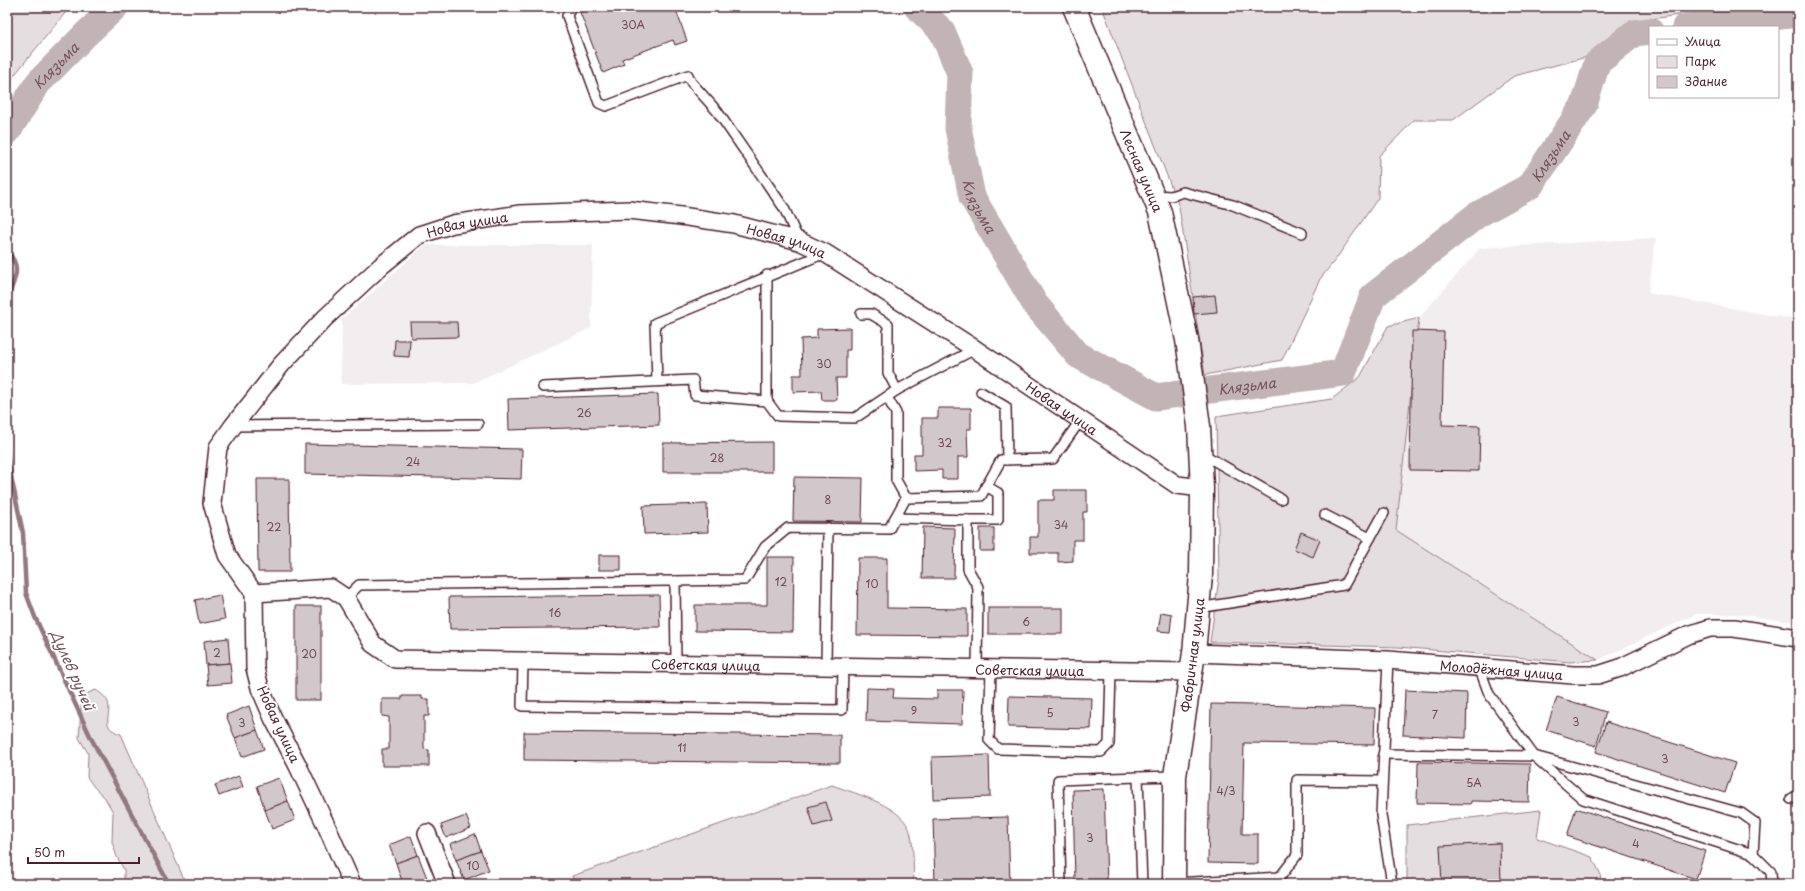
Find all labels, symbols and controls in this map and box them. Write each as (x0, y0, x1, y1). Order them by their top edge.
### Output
house number: 30А (621, 16, 645, 33)
legend (1649, 26, 1779, 98)
text: Улица (1685, 32, 1721, 50)
water label: Клязьма (28, 37, 84, 93)
text: Парк (1685, 52, 1717, 70)
text: Здание (1685, 72, 1727, 90)
water label: Клязьма (1525, 125, 1575, 186)
street label: Лесная улица (1117, 126, 1169, 215)
water label: Клязьма (958, 177, 1002, 237)
street label: Новая улица (424, 206, 510, 242)
street label: Новая улица (745, 218, 830, 262)
house number: 30 (816, 355, 832, 372)
water label: Клязьма (1217, 371, 1277, 399)
street label: Новая улица (1022, 377, 1102, 439)
house number: 26 (576, 404, 592, 421)
house number: 32 (938, 434, 953, 451)
house number: 28 (710, 449, 724, 466)
house number: 24 (406, 453, 420, 470)
house number: 8 (825, 491, 832, 508)
house number: 34 (1054, 516, 1068, 533)
house number: 22 (267, 518, 281, 535)
house number: 12 (775, 573, 788, 590)
house number: 10 (866, 575, 878, 592)
street label: Фабричная улица (1176, 596, 1209, 713)
house number: 16 (549, 604, 562, 621)
house number: 6 (1022, 613, 1030, 630)
water label: Дулев ручей (45, 625, 101, 715)
house number: 2 (213, 644, 221, 661)
house number: 20 (301, 645, 317, 662)
street label: Советская улица (651, 654, 761, 674)
street label: Молодёжная улица (1439, 655, 1565, 684)
street label: Советская улица (975, 659, 1085, 680)
street label: Новая улица (253, 682, 305, 766)
house number: 9 (911, 702, 917, 719)
house number: 5 (1046, 704, 1054, 721)
house number: 7 (1432, 706, 1438, 723)
house number: 3 (1572, 713, 1580, 730)
house number: 3 (238, 714, 246, 731)
house number: 11 (677, 739, 687, 756)
house number: 3 (1661, 750, 1669, 767)
house number: 5А (1466, 774, 1482, 791)
house number: 4/3 (1216, 782, 1236, 799)
house number: 3 (1086, 829, 1094, 846)
house number: 4 (1632, 835, 1640, 852)
scale bar (28, 839, 139, 865)
text: 50 m (34, 843, 65, 861)
house number: 10 (467, 857, 479, 874)

